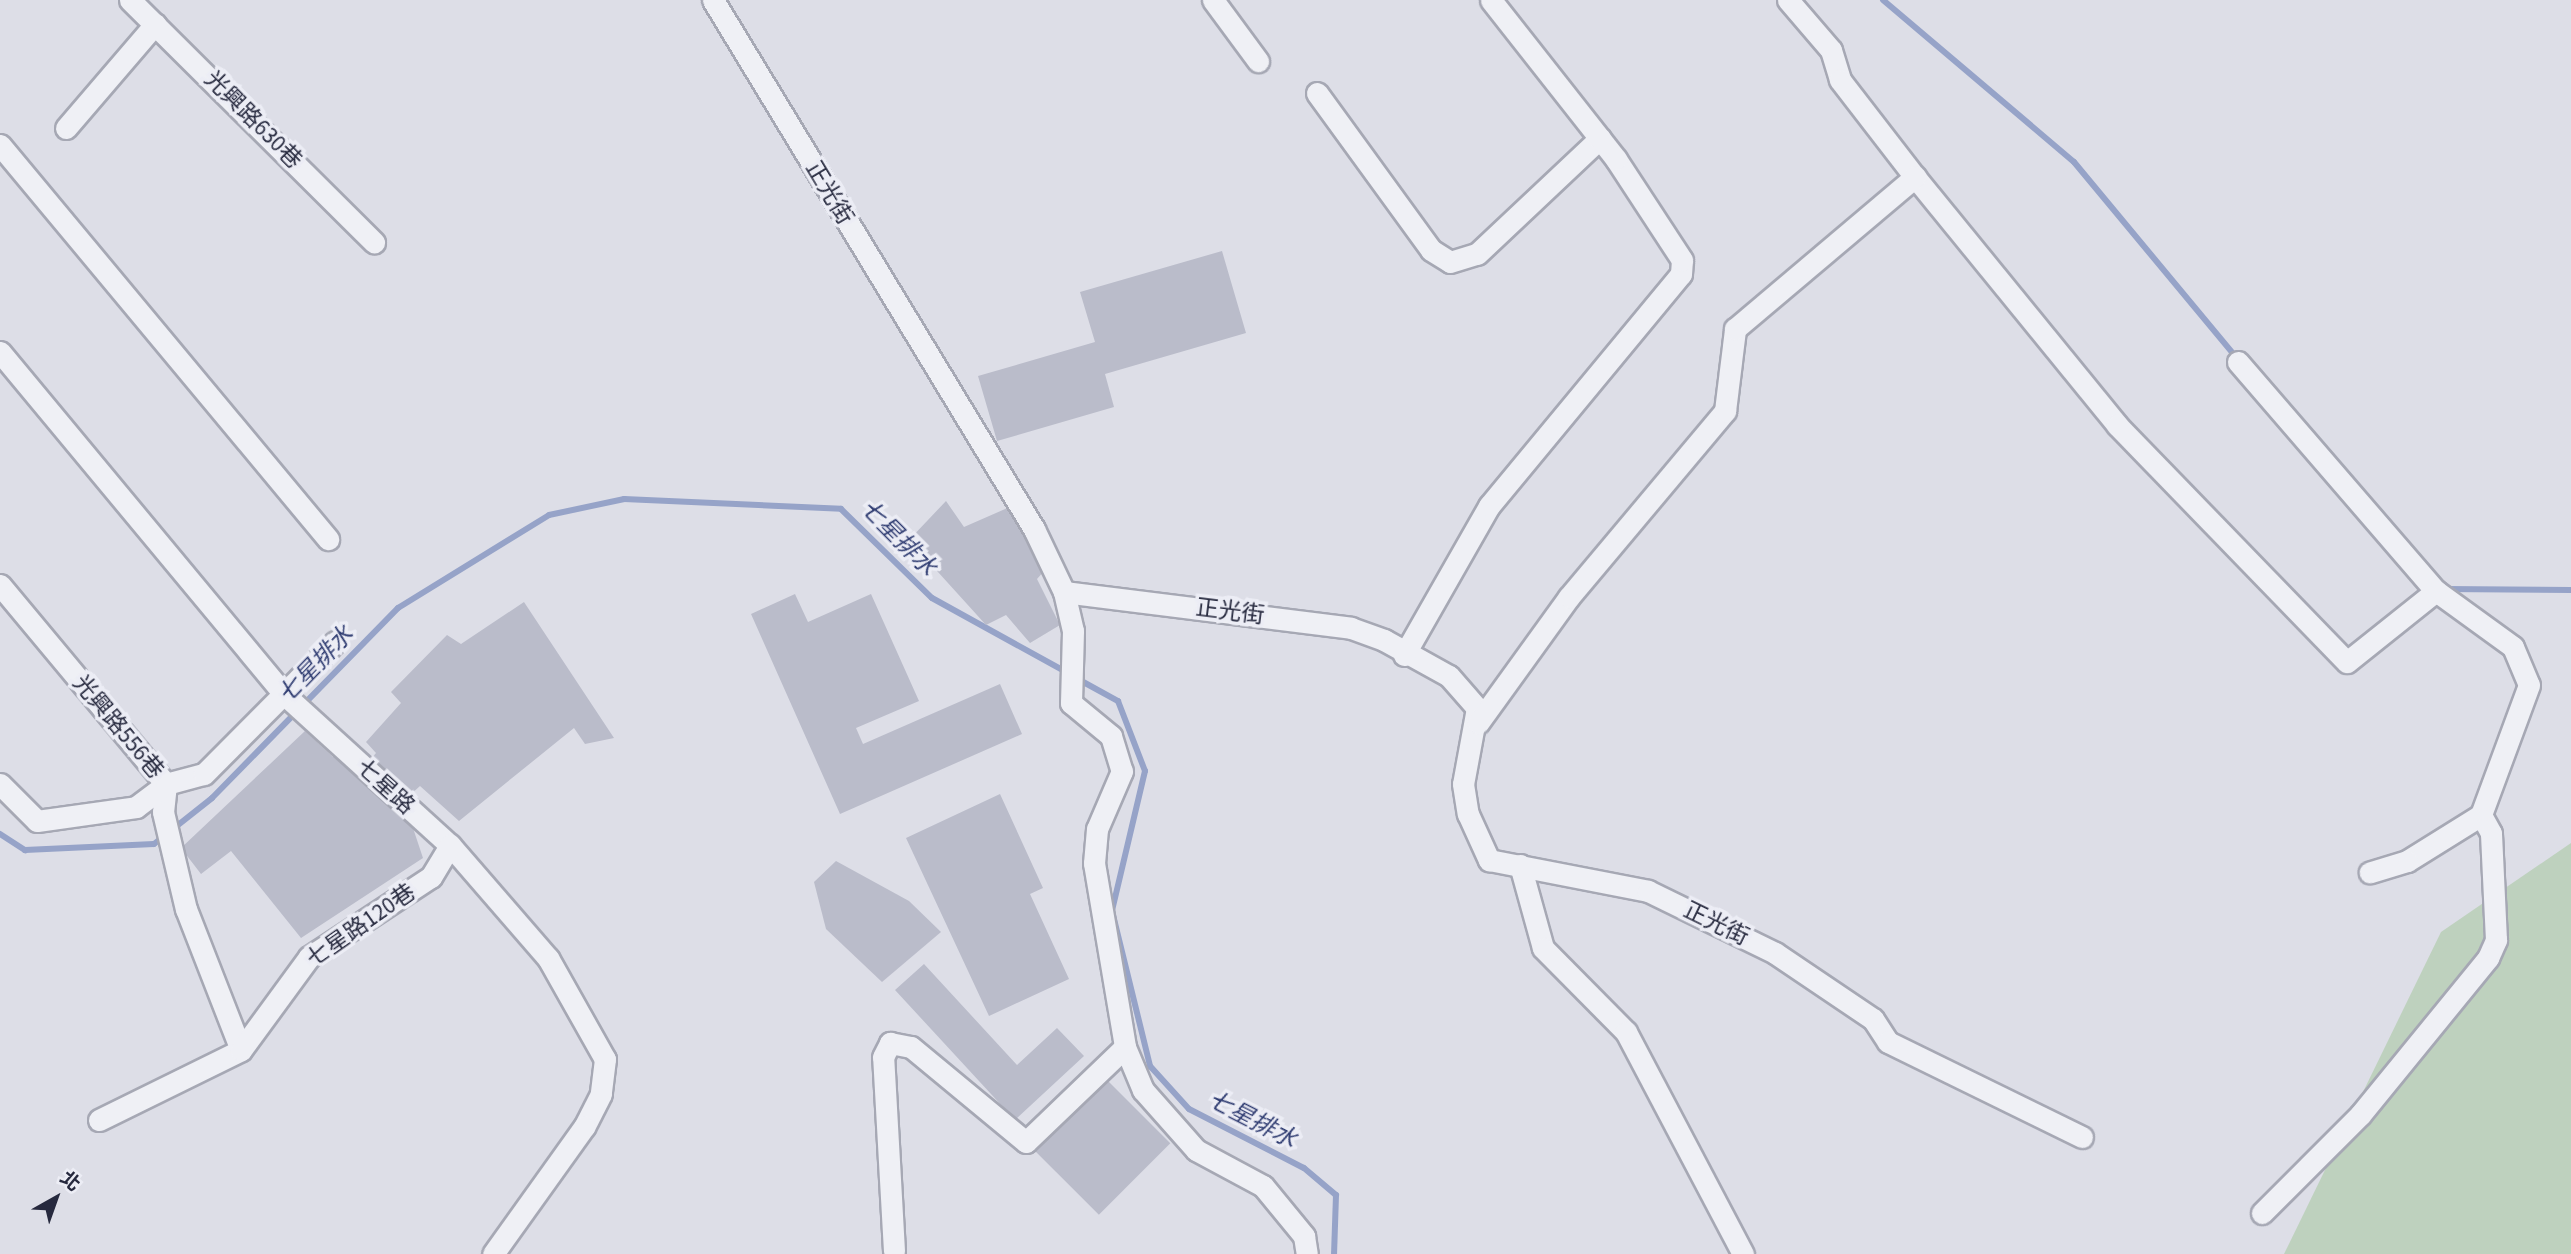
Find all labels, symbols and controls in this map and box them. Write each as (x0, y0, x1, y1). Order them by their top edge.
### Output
street label: 光興路630巷 (199, 66, 307, 174)
street label: 正光街 (799, 156, 859, 230)
water label: 七星排水 (854, 494, 942, 582)
street label: 正光街 (1194, 594, 1266, 630)
water label: 七星排水 (272, 620, 360, 710)
street label: 光興路556巷 (67, 670, 169, 784)
street label: 七星路 (350, 754, 420, 820)
street label: 七星路120巷 (301, 878, 421, 974)
street label: 正光街 (1679, 896, 1753, 952)
water label: 七星排水 (1203, 1085, 1301, 1155)
north arrow (21, 1163, 91, 1233)
text: 北 (54, 1165, 86, 1198)

